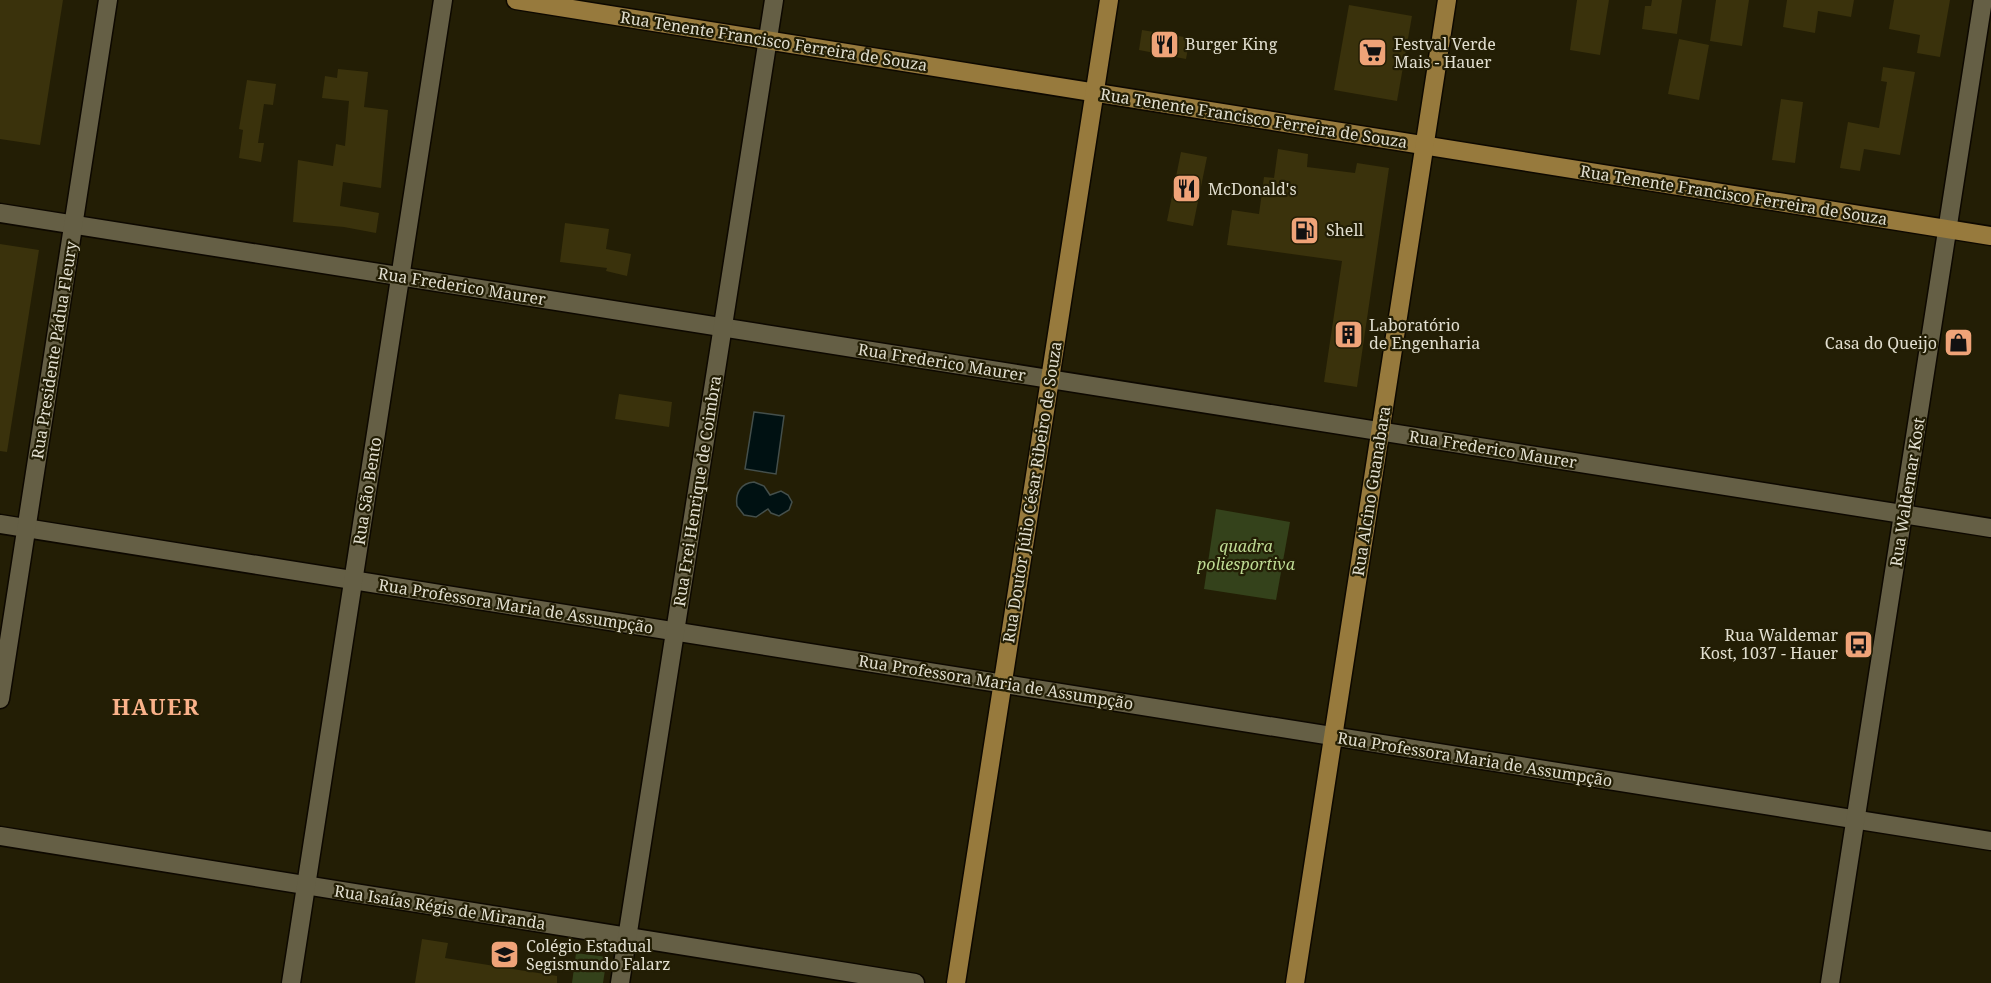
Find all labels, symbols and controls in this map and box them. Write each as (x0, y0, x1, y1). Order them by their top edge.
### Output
street label: Rua Tenente Francisco Ferreira de Souza (619, 6, 929, 76)
restaurant icon: Burger King (1148, 28, 1180, 60)
place label: Burger King (1185, 33, 1278, 55)
place label: Festval Verde Mais - Hauer (1394, 33, 1496, 73)
supermarket icon: Festval Verde Mais - Hauer (1357, 37, 1389, 69)
street label: Rua Tenente Francisco Ferreira de Souza (1099, 83, 1409, 153)
street label: Rua Tenente Francisco Ferreira de Souza (1579, 160, 1889, 230)
restaurant icon: McDonald's (1171, 173, 1203, 205)
place label: McDonald's (1208, 178, 1297, 200)
fuel station icon: Shell (1289, 214, 1321, 246)
place label: Shell (1326, 219, 1363, 241)
street label: Rua Presidente Pádua Fleury (26, 238, 82, 461)
street label: Rua Frederico Maurer (377, 262, 548, 310)
place label: Laboratório de Engenharia (1369, 314, 1480, 354)
building icon: Laboratório de Engenharia (1332, 318, 1364, 350)
shop icon: Casa do Queijo (1942, 327, 1974, 359)
place label: Casa do Queijo (1825, 332, 1937, 354)
street label: Rua Frederico Maurer (857, 338, 1028, 386)
street label: Rua Doutor Júlio César Ribeiro de Souza (997, 340, 1067, 644)
street label: Rua Frei Henrique de Coimbra (668, 374, 726, 608)
street label: Rua Alcino Guanabara (1347, 404, 1395, 578)
street label: Rua Waldemar Kost (1884, 416, 1930, 568)
street label: Rua Frederico Maurer (1408, 425, 1579, 473)
street label: Rua São Bento (348, 435, 386, 547)
park label: quadra poliesportiva (1196, 535, 1296, 575)
street label: Rua Professora Maria de Assumpção (377, 573, 655, 639)
place label: Rua Waldemar Kost, 1037 - Hauer (1700, 624, 1838, 664)
bus stop icon: Rua Waldemar Kost, 1037 - Hauer (1843, 628, 1875, 660)
street label: Rua Professora Maria de Assumpção (857, 649, 1135, 715)
district label: HAUER (112, 691, 200, 721)
street label: Rua Professora Maria de Assumpção (1336, 726, 1614, 792)
street label: Rua Isaías Régis de Miranda (333, 879, 547, 935)
place label: Colégio Estadual Segismundo Falarz (526, 935, 671, 975)
school or university icon: Colégio Estadual Segismundo Falarz (489, 939, 521, 971)

